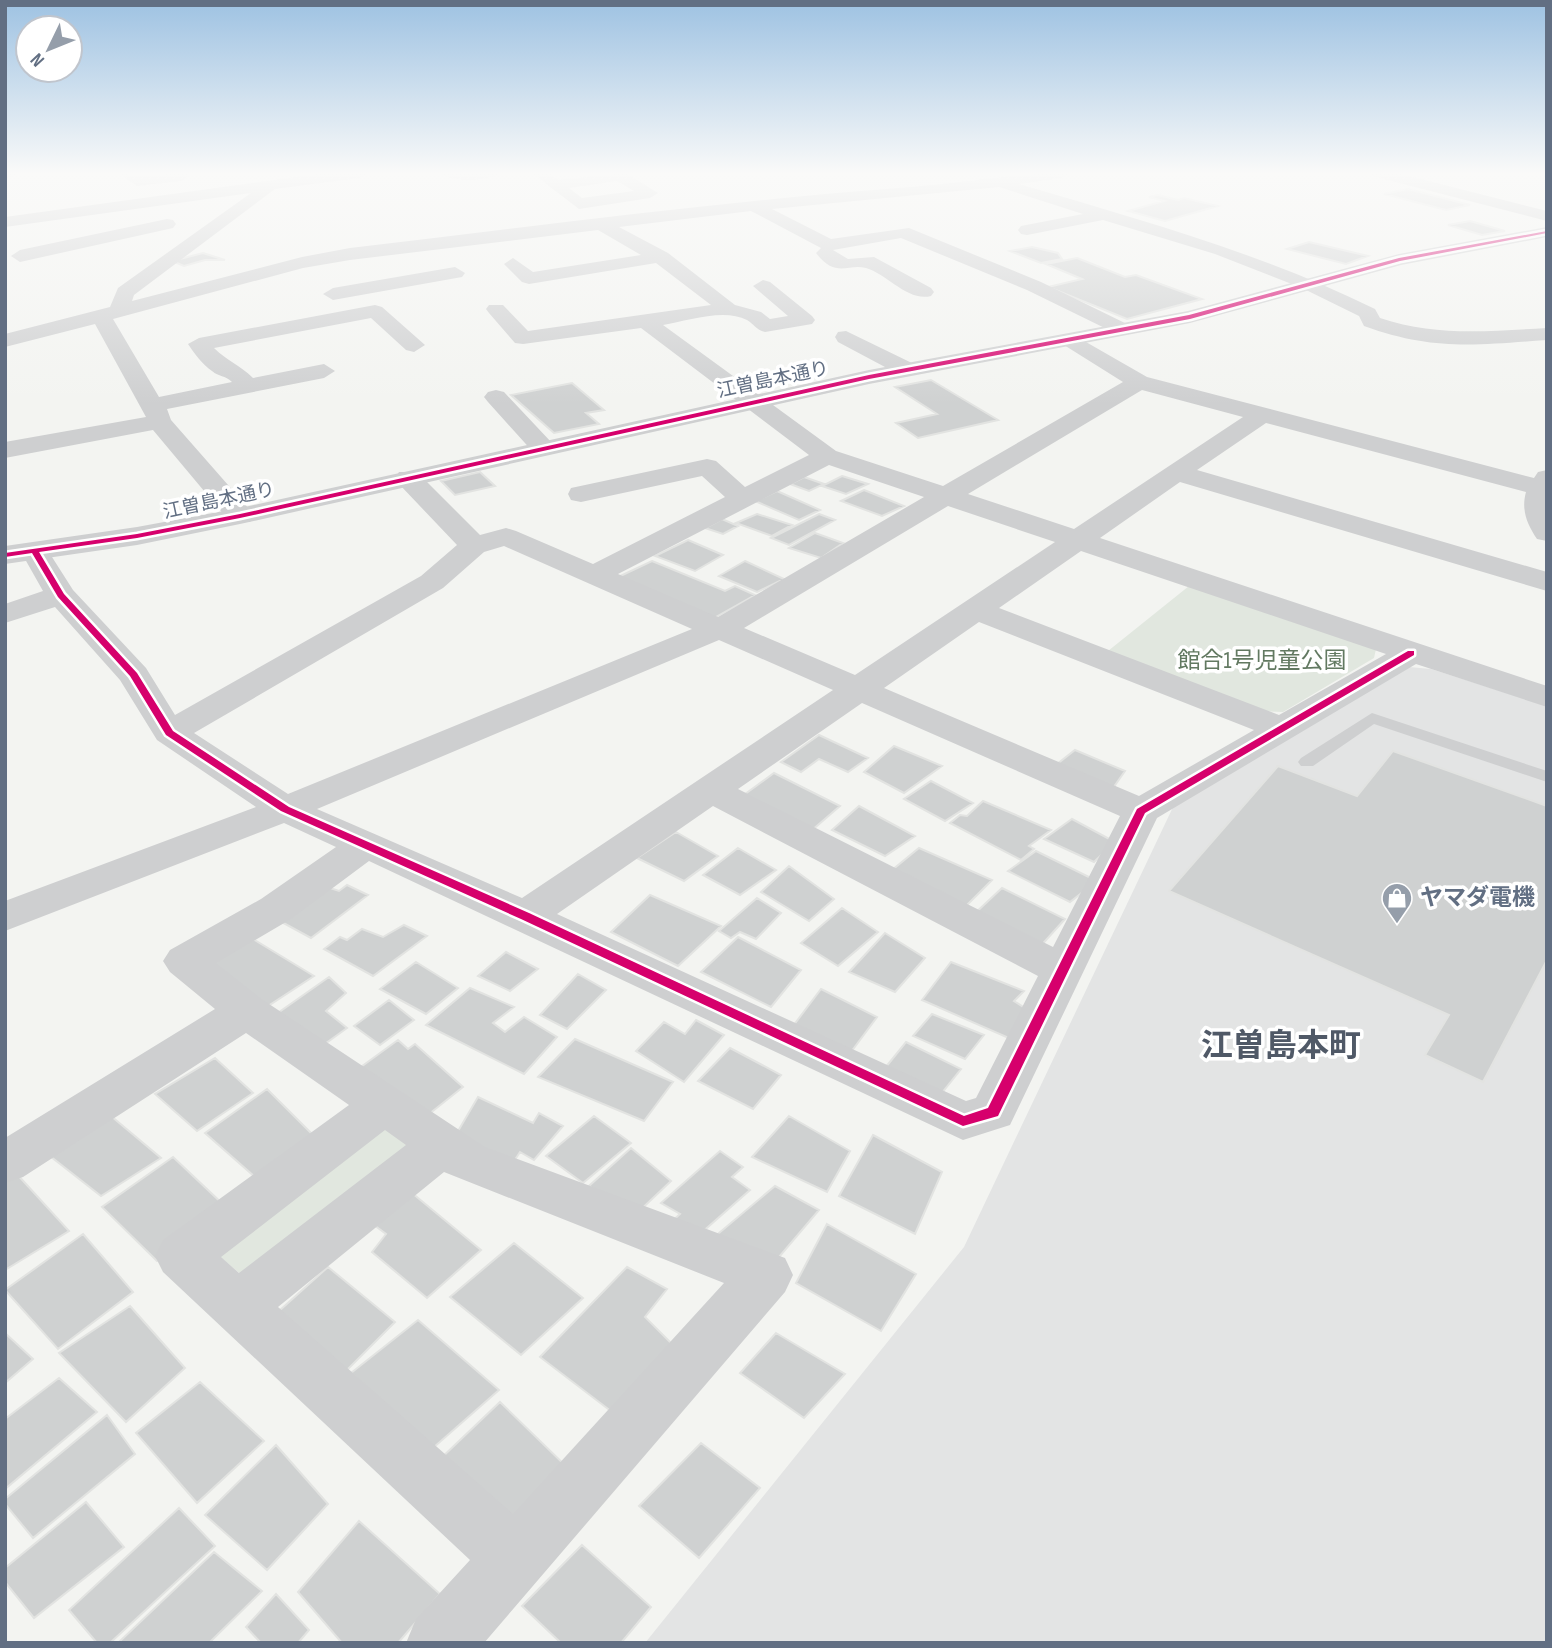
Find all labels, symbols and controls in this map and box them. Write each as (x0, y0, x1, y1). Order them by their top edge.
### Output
north arrow (14, 14, 84, 84)
text: N (26, 48, 50, 71)
street label: 江曽島本通り (715, 357, 831, 403)
street label: 江曽島本通り (161, 478, 277, 524)
park label: 館合1号児童公園 (1177, 647, 1347, 675)
shop icon: ヤマダ電機 (1380, 881, 1414, 925)
place label: ヤマダ電機 (1420, 884, 1535, 912)
district label: 江曽島本町 (1201, 1027, 1361, 1066)

